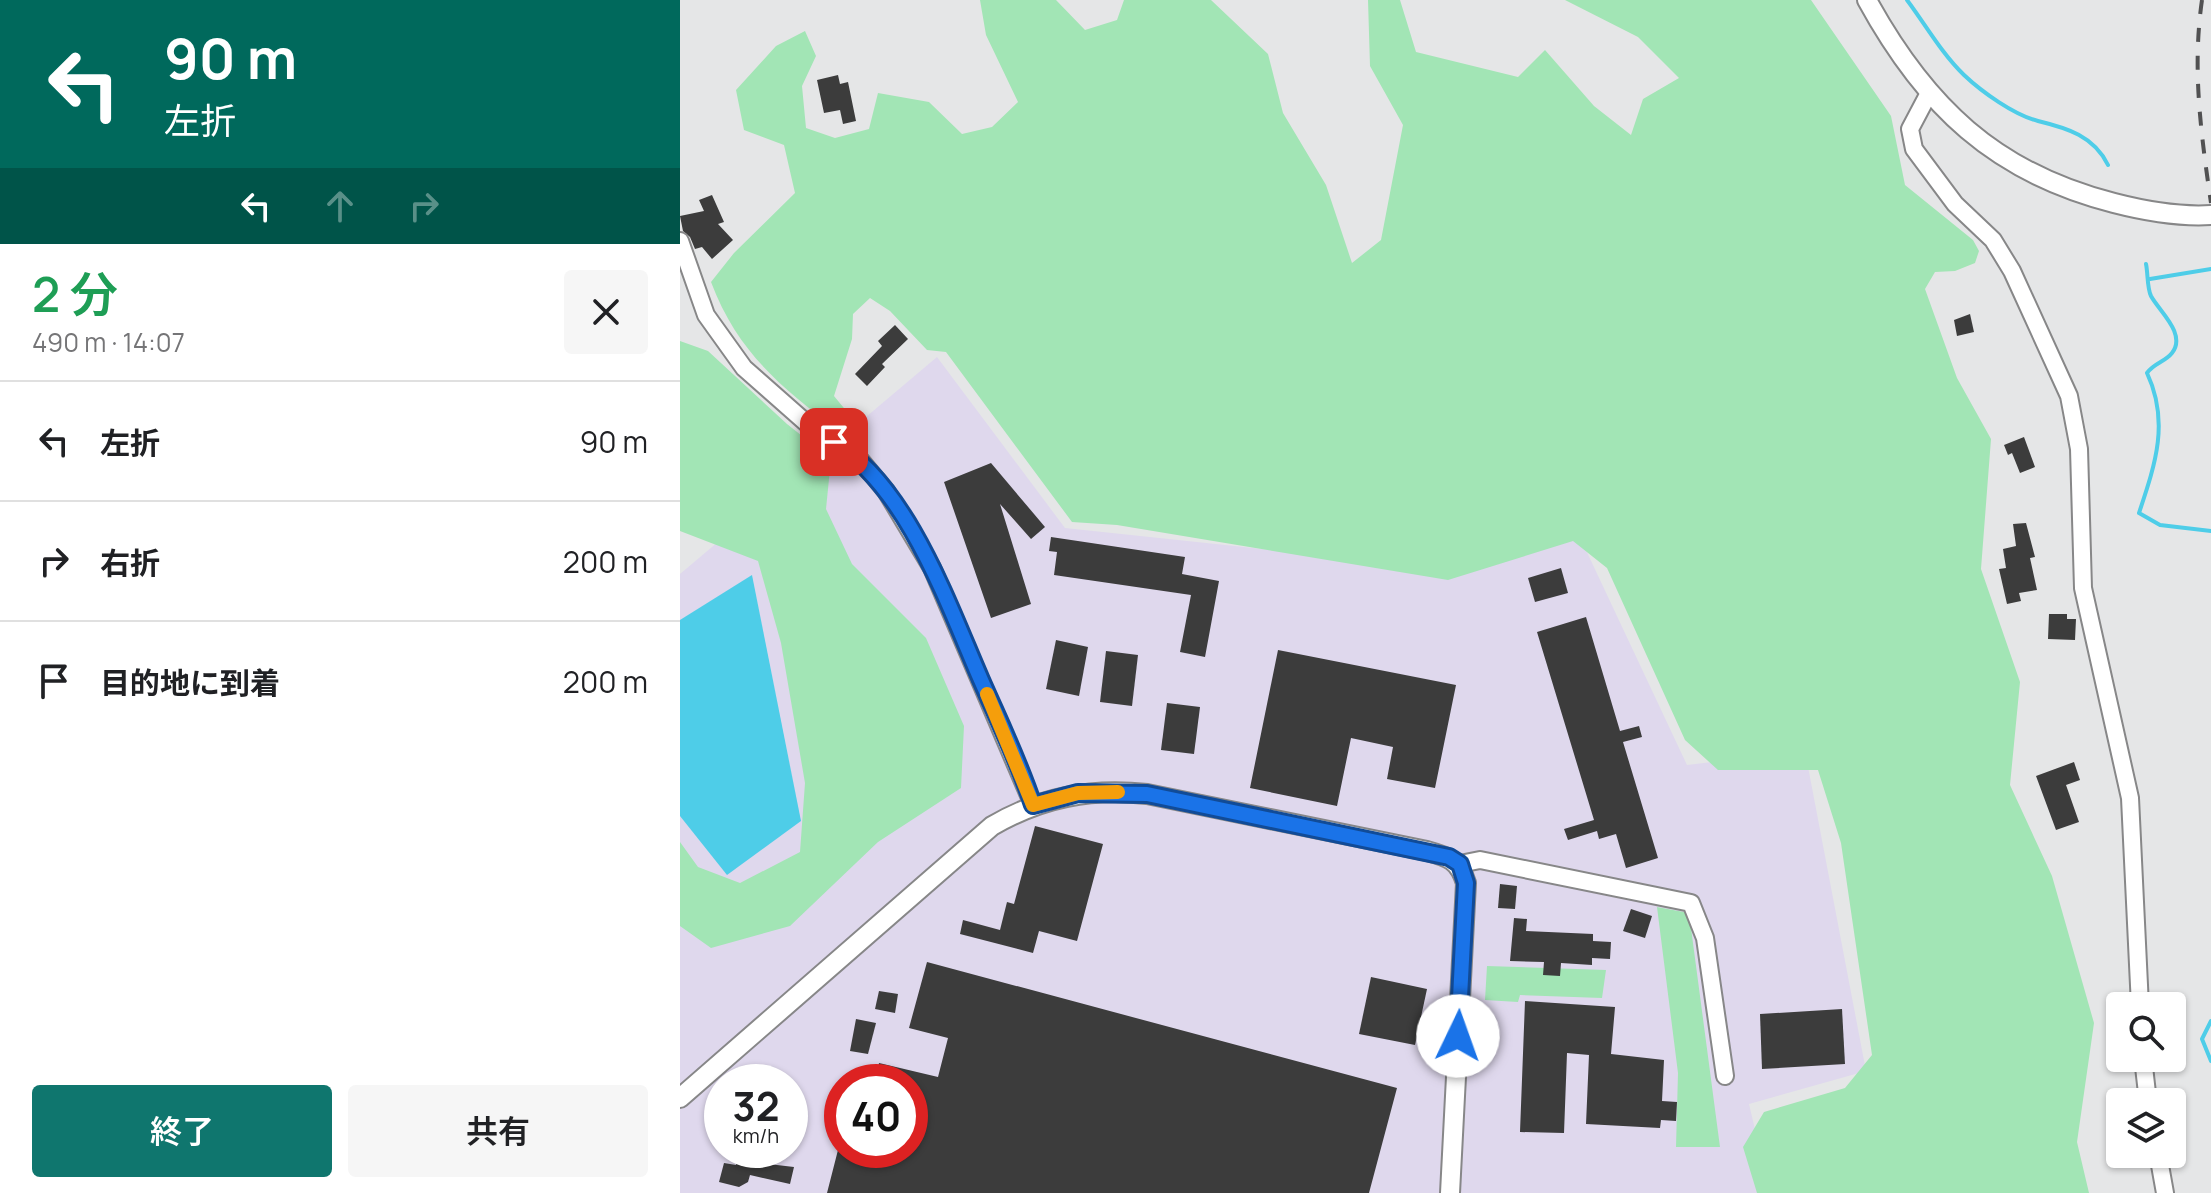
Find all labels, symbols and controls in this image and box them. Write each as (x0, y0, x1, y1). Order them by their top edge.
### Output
text: 90 m (164, 19, 297, 96)
icon: left (32, 32, 136, 136)
text: 左折 (164, 96, 236, 145)
icon: left (234, 184, 278, 228)
icon: ahead (318, 184, 362, 228)
icon: right (402, 184, 446, 228)
text: 2 分 (32, 261, 118, 326)
button: close (564, 270, 648, 354)
text: 490 m · 14:07 (32, 324, 185, 360)
pin (800, 408, 868, 476)
icon: left (32, 419, 76, 463)
icon: arrive (812, 420, 856, 464)
text: 90 m (580, 421, 648, 462)
text: 左折 (100, 422, 160, 463)
icon: right (32, 539, 76, 583)
text: 200 m (563, 541, 648, 582)
text: 右折 (100, 542, 160, 583)
icon: arrive (32, 659, 76, 703)
text: 200 m (563, 661, 648, 702)
text: 目的地に到着 (100, 662, 280, 703)
map controls (2106, 992, 2186, 1168)
button: search (2106, 992, 2186, 1072)
position arrow (1416, 994, 1500, 1078)
speed limit sign: 40 (824, 1064, 928, 1168)
text: 32 (732, 1078, 780, 1133)
button: 終了 (32, 1085, 332, 1177)
button: 共有 (348, 1085, 648, 1177)
button: layers (2106, 1088, 2186, 1168)
text: km/h (733, 1122, 779, 1149)

